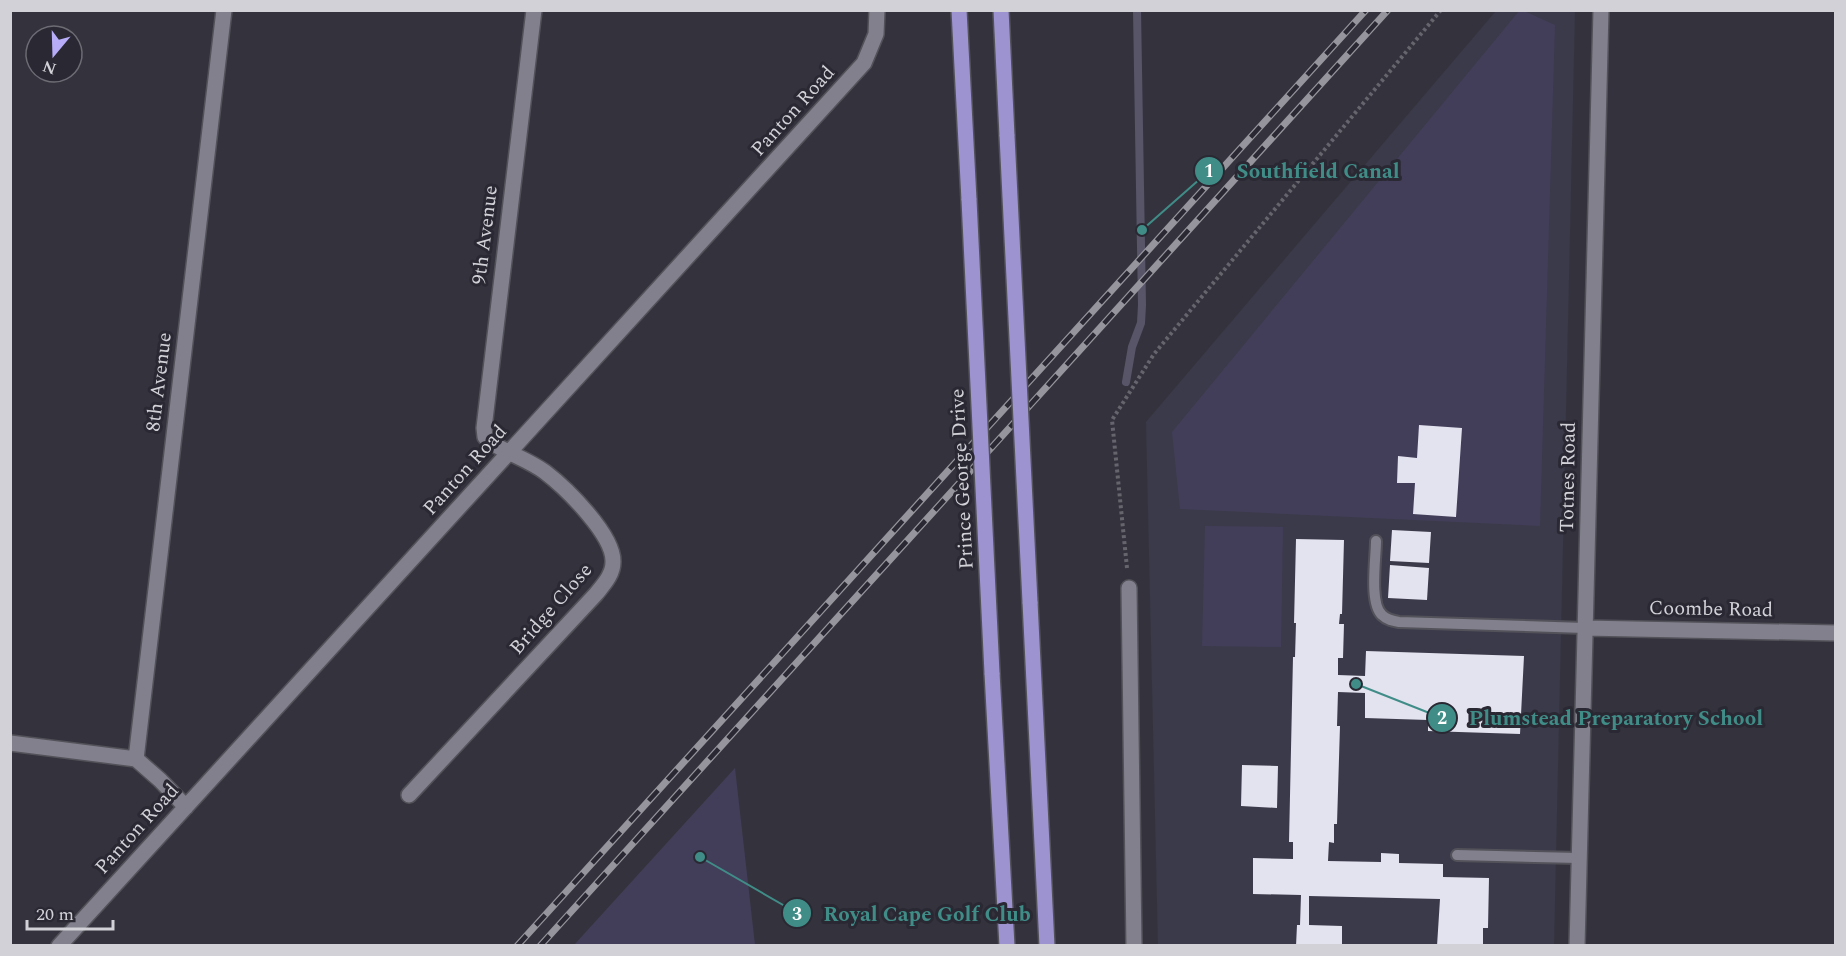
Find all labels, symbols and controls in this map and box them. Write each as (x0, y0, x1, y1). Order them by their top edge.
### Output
north arrow (24, 24, 84, 84)
text: N (39, 54, 60, 81)
street label: Panton Road (744, 59, 842, 163)
callout: Southfield Canal (1194, 151, 1411, 190)
text: Southfield Canal (1236, 156, 1400, 188)
text: 1 (1204, 158, 1214, 185)
street label: 9th Avenue (464, 184, 506, 286)
street label: 8th Avenue (138, 331, 180, 433)
street label: Prince George Drive (942, 388, 982, 570)
street label: Panton Road (416, 418, 514, 522)
street label: Totnes Road (1552, 421, 1584, 533)
street label: Bridge Close (502, 556, 600, 662)
street label: Coombe Road (1649, 593, 1773, 625)
callout: Plumstead Preparatory School (1427, 698, 1776, 737)
text: Plumstead Preparatory School (1469, 703, 1763, 735)
text: 2 (1437, 705, 1447, 732)
street label: Panton Road (88, 777, 186, 881)
scale bar (27, 893, 112, 931)
callout: Royal Cape Golf Club (782, 894, 1043, 933)
text: Royal Cape Golf Club (823, 899, 1031, 931)
text: 20 m (36, 901, 74, 928)
text: 3 (792, 901, 802, 928)

